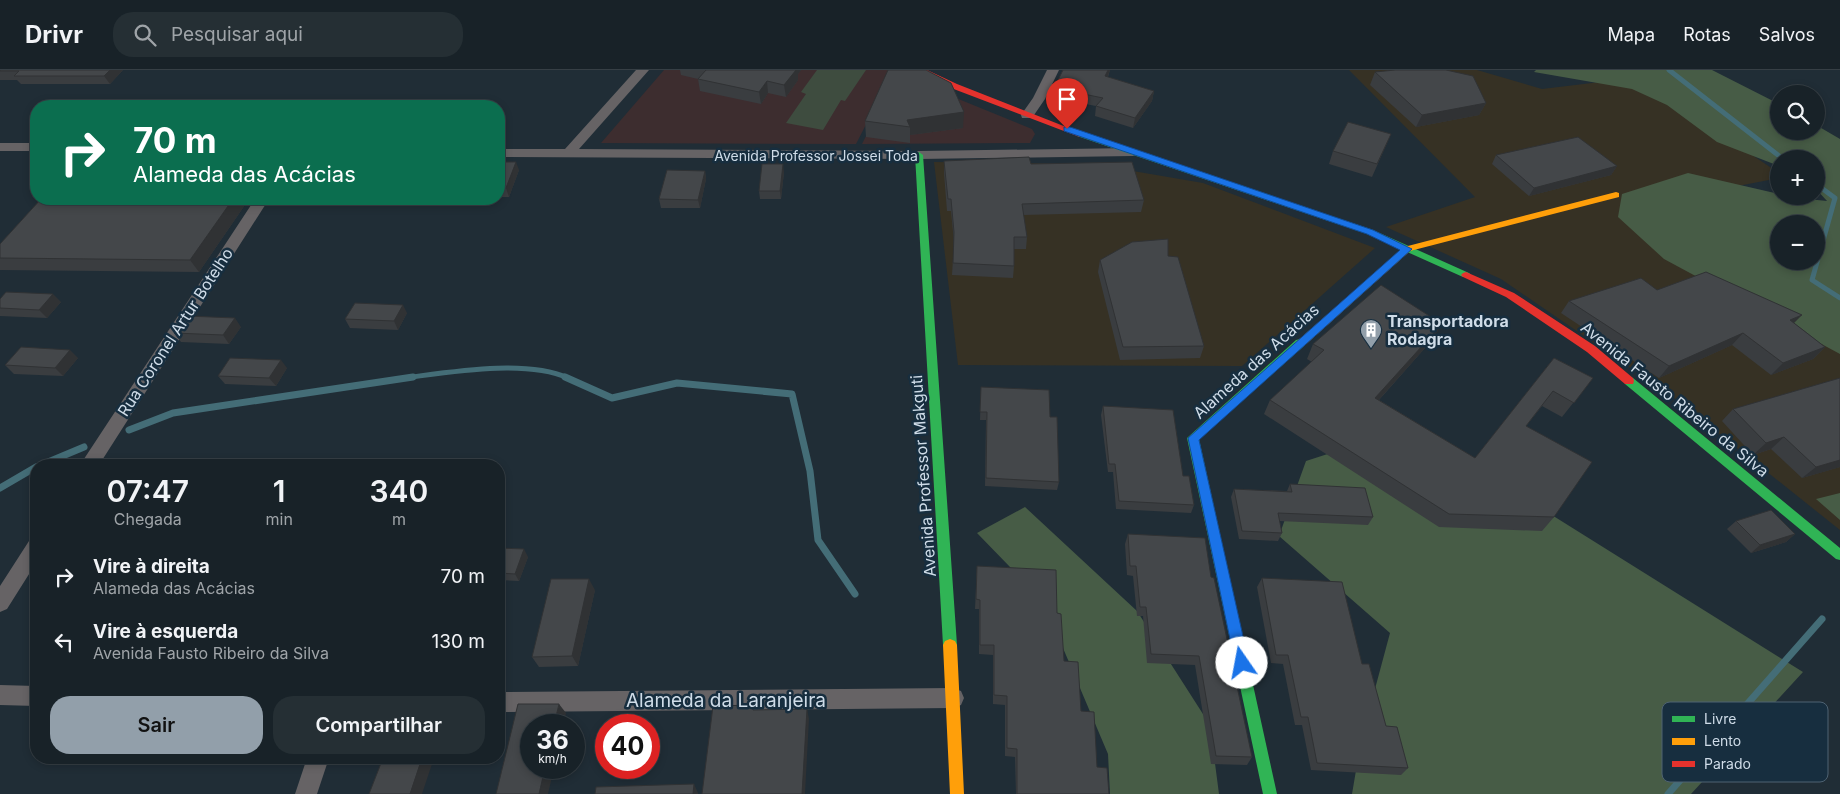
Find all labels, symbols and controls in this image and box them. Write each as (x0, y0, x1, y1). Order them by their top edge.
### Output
search box (113, 12, 463, 57)
text: Drivr (25, 20, 83, 49)
icon: search (131, 21, 159, 49)
text: Pesquisar aqui (171, 23, 303, 46)
text: Mapa (1607, 24, 1655, 45)
text: Rotas (1683, 24, 1731, 45)
text: Salvos (1759, 24, 1815, 45)
pin (1046, 78, 1088, 129)
icon: arrive (1053, 85, 1081, 113)
map controls (1770, 85, 1825, 270)
button: search (1770, 85, 1825, 140)
text: 70 m (133, 119, 217, 161)
icon: right (50, 120, 115, 185)
street label: Avenida Professor Jossei Toda (714, 147, 918, 164)
button: + (1770, 150, 1825, 205)
text: Alameda das Acácias (133, 161, 356, 187)
button: − (1770, 215, 1825, 270)
street label: Rua Coronel Artur Botelho (113, 244, 237, 420)
street label: Alameda das Acácias (1189, 299, 1323, 423)
place label: Transportadora Rodagra (1387, 311, 1509, 349)
street label: Avenida Fausto Ribeiro da Silva (1577, 317, 1773, 481)
building icon: Transportadora Rodagra (1359, 318, 1383, 349)
street label: Avenida Professor Makguti (906, 374, 940, 578)
text: 07:47 (107, 473, 189, 509)
text: 1 (273, 473, 286, 509)
text: 340 (369, 473, 428, 509)
text: Chegada (114, 509, 182, 529)
text: min (266, 509, 293, 529)
text: m (392, 509, 406, 529)
text: Vire à direita (93, 555, 210, 578)
icon: right (50, 563, 78, 591)
text: 70 m (441, 565, 485, 588)
text: Alameda das Acácias (93, 578, 255, 598)
text: Vire à esquerda (93, 620, 238, 643)
icon: left (50, 628, 78, 656)
text: 130 m (432, 630, 485, 653)
position arrow (1215, 636, 1267, 688)
text: Avenida Fausto Ribeiro da Silva (93, 643, 329, 663)
street label: Alameda da Laranjeira (626, 689, 826, 712)
button: Sair (50, 696, 263, 754)
button: Compartilhar (273, 696, 485, 754)
legend (1662, 702, 1828, 782)
text: Livre (1704, 710, 1736, 727)
speed limit sign: 40 (595, 714, 660, 779)
text: 36 (536, 725, 569, 755)
text: Lento (1704, 732, 1741, 749)
text: km/h (538, 751, 567, 766)
text: Parado (1704, 755, 1751, 772)

